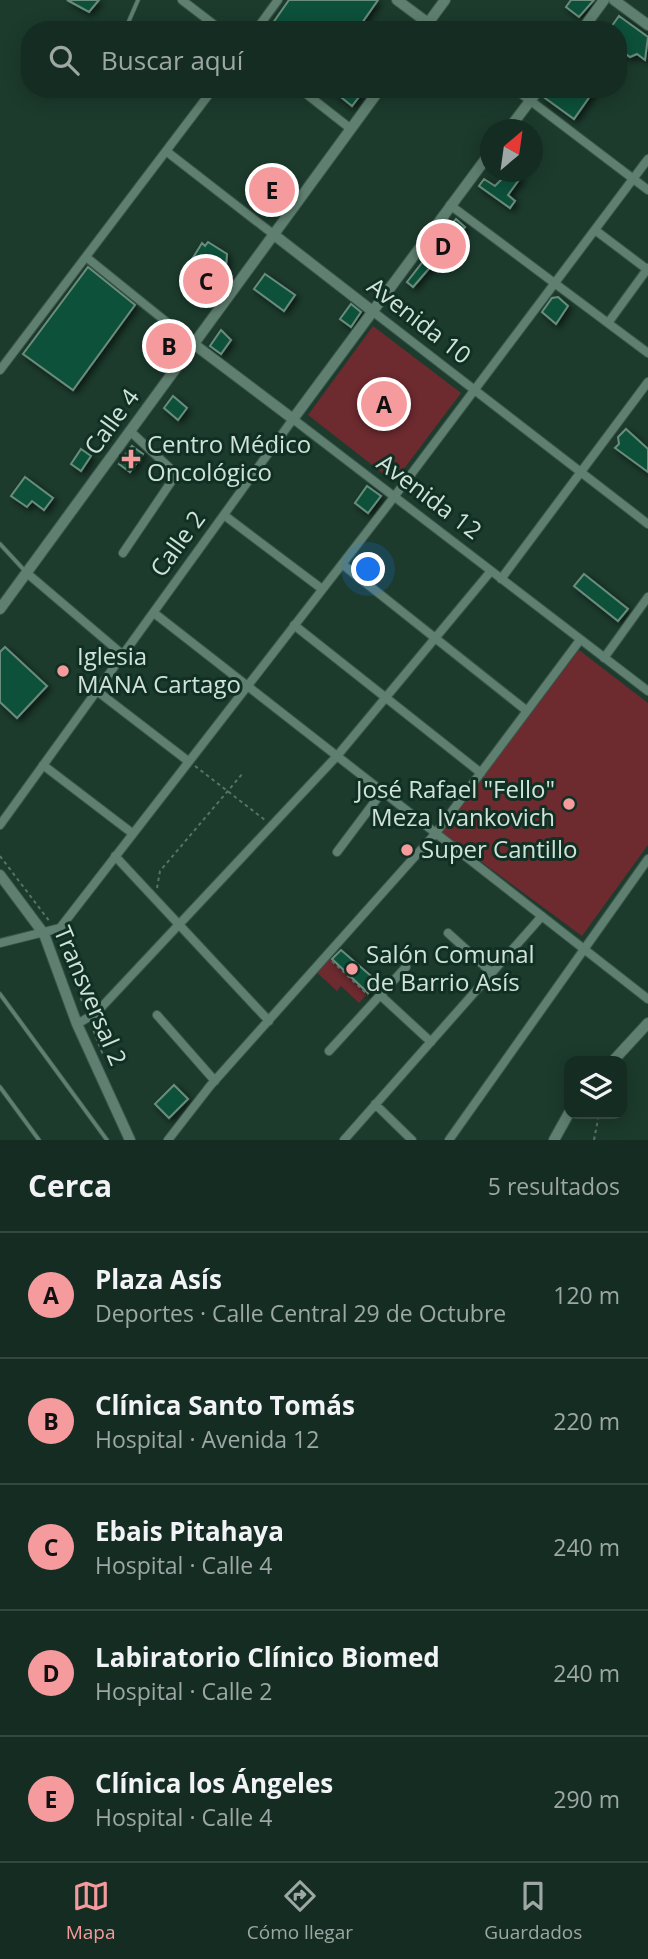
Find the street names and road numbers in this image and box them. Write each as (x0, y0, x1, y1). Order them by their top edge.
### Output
street label: Avenida 10 (361, 269, 479, 371)
street label: Calle 4 (76, 381, 146, 461)
street label: Avenida 12 (371, 446, 489, 546)
street label: Calle 2 (142, 503, 212, 583)
street label: Transversal 2 (47, 921, 136, 1070)

